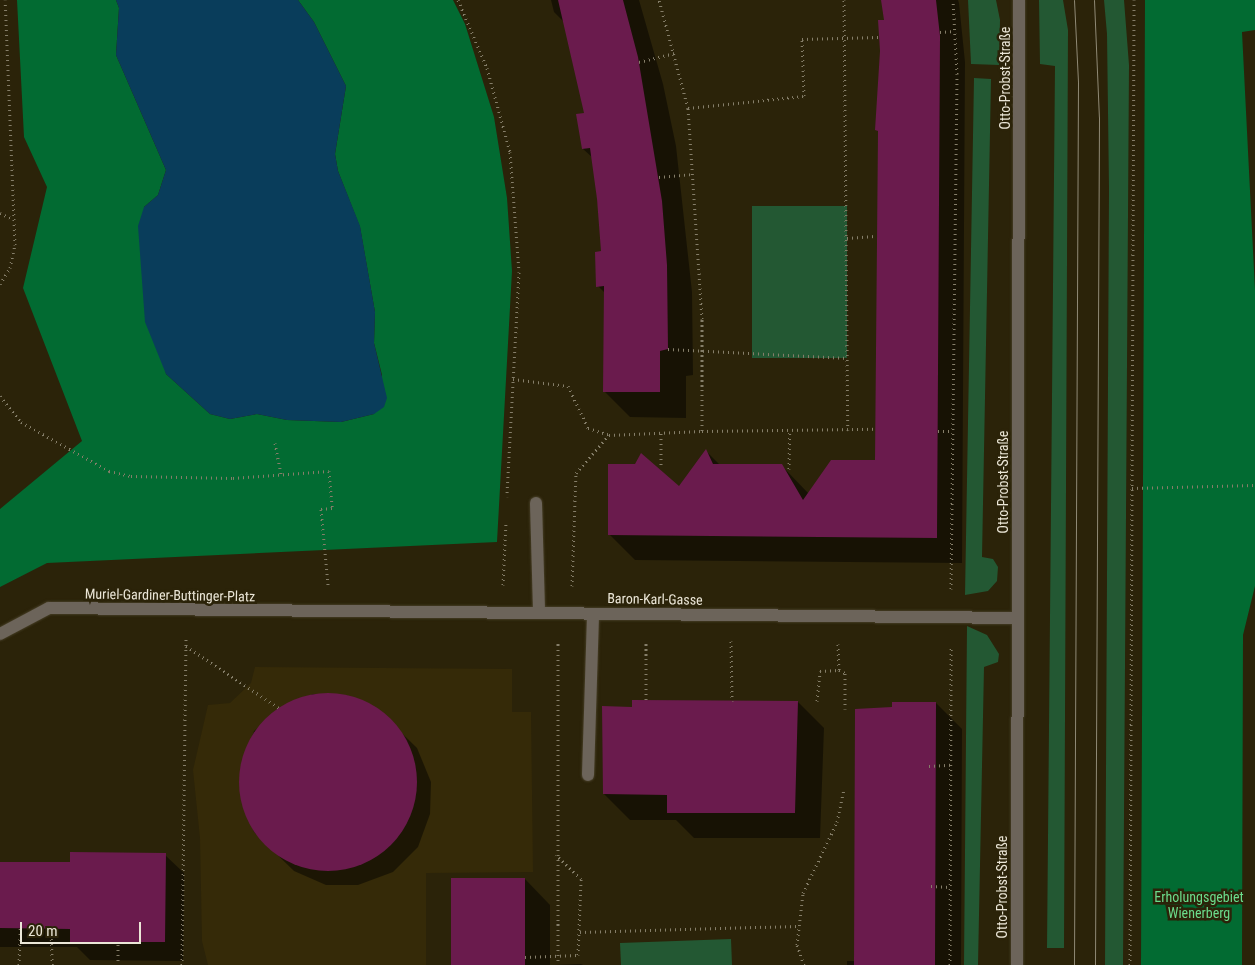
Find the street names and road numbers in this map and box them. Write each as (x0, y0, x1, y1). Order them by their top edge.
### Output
street label: Otto-Probst-Straße (997, 27, 1013, 129)
street label: Otto-Probst-Straße (995, 431, 1011, 533)
street label: Muriel-Gardiner-Buttinger-Platz (85, 585, 255, 605)
street label: Baron-Karl-Gasse (607, 590, 703, 608)
street label: Otto-Probst-Straße (994, 836, 1010, 938)

